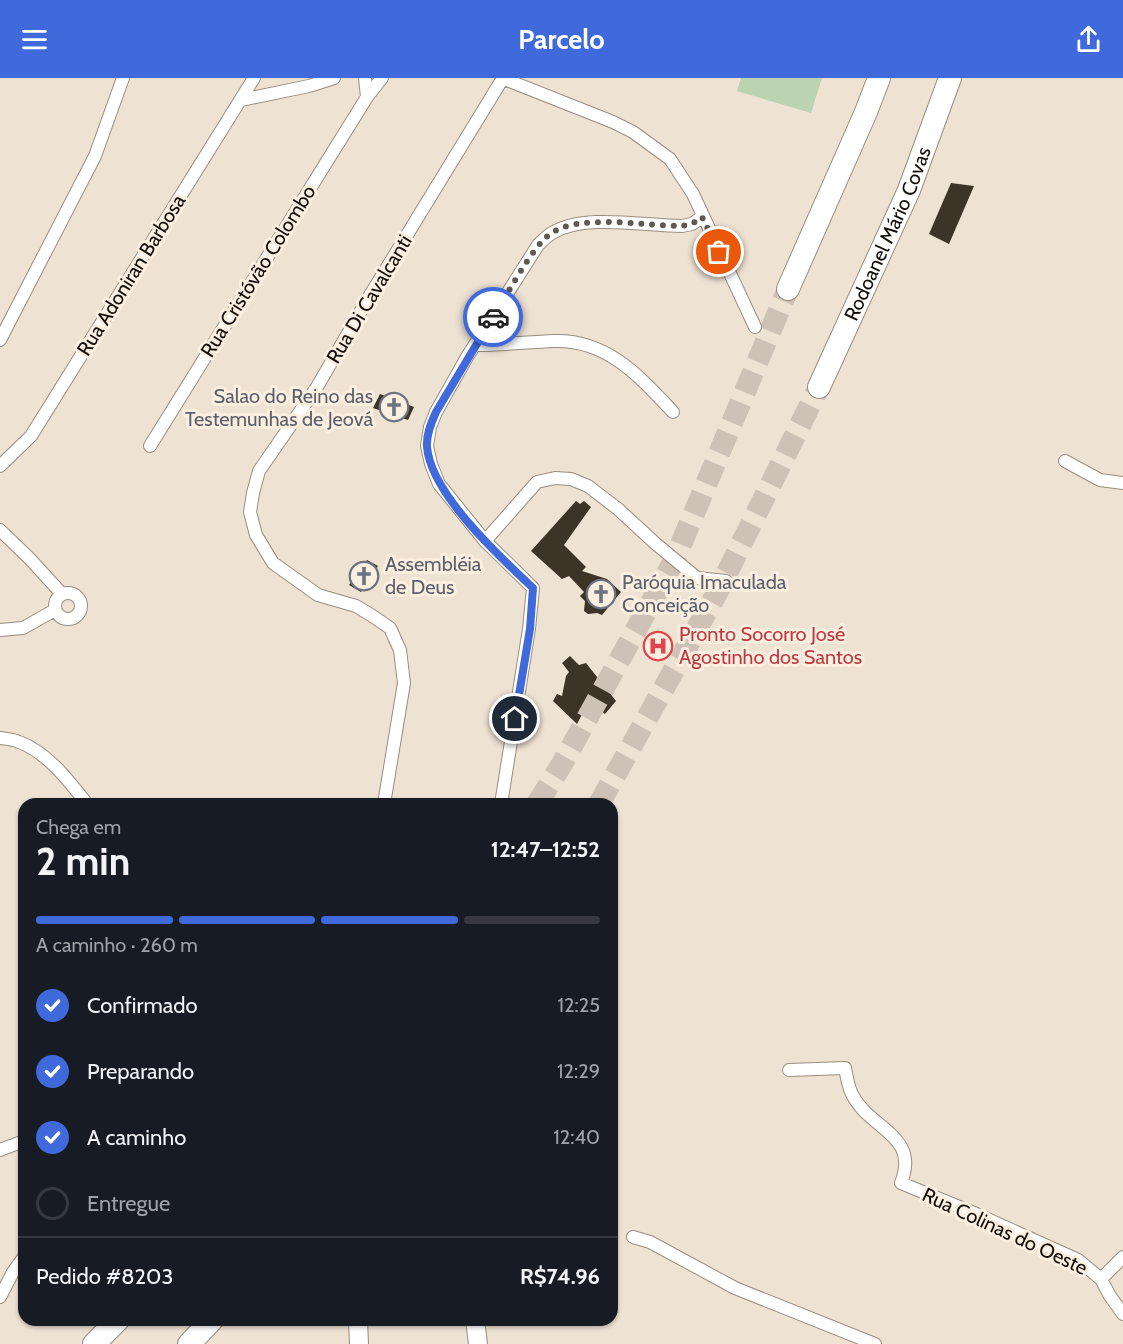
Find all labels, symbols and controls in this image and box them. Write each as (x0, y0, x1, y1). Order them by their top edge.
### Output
icon: menu (18, 23, 51, 56)
text: Parcelo (518, 23, 605, 56)
icon: share (1072, 23, 1105, 56)
street label: Rodoanel Mário Covas (839, 144, 936, 324)
street label: Rua Cristóvão Colombo (195, 181, 321, 361)
street label: Rua Adoniran Barbosa (72, 190, 190, 360)
pin (693, 226, 744, 277)
street label: Rua Di Cavalcanti (321, 230, 417, 368)
icon: bag (702, 235, 735, 268)
courier (463, 287, 523, 347)
icon: car (477, 301, 510, 334)
place label: Salao do Reino das Testemunhas de Jeová (185, 384, 373, 431)
church icon: Salao do Reino das Testemunhas de Jeová (378, 391, 410, 423)
place label: Assembléia de Deus (385, 552, 482, 599)
church icon: Assembléia de Deus (348, 560, 380, 592)
place label: Paróquia Imaculada Conceição (622, 570, 787, 617)
church icon: Paróquia Imaculada Conceição (585, 578, 617, 610)
place label: Pronto Socorro José Agostinho dos Santos (679, 622, 862, 669)
hospital icon: Pronto Socorro José Agostinho dos Santos (642, 630, 674, 662)
pin (489, 693, 540, 744)
icon: home (498, 702, 531, 735)
text: Chega em (36, 815, 121, 839)
text: 12:47–12:52 (491, 836, 600, 863)
text: 2 min (36, 837, 130, 885)
text: A caminho · 260 m (36, 933, 198, 957)
icon: check (36, 989, 69, 1022)
text: Confirmado (87, 992, 198, 1019)
text: 12:25 (558, 993, 600, 1017)
icon: check (36, 1055, 69, 1088)
text: Preparando (87, 1058, 194, 1085)
text: 12:29 (557, 1059, 600, 1083)
icon: check (36, 1121, 69, 1154)
text: A caminho (87, 1124, 186, 1151)
text: 12:40 (553, 1125, 600, 1149)
street label: Rua Colinas do Oeste (919, 1182, 1091, 1280)
text: Entregue (87, 1190, 170, 1217)
text: Pedido #8203 (36, 1263, 173, 1290)
text: R$74.96 (520, 1263, 600, 1290)

